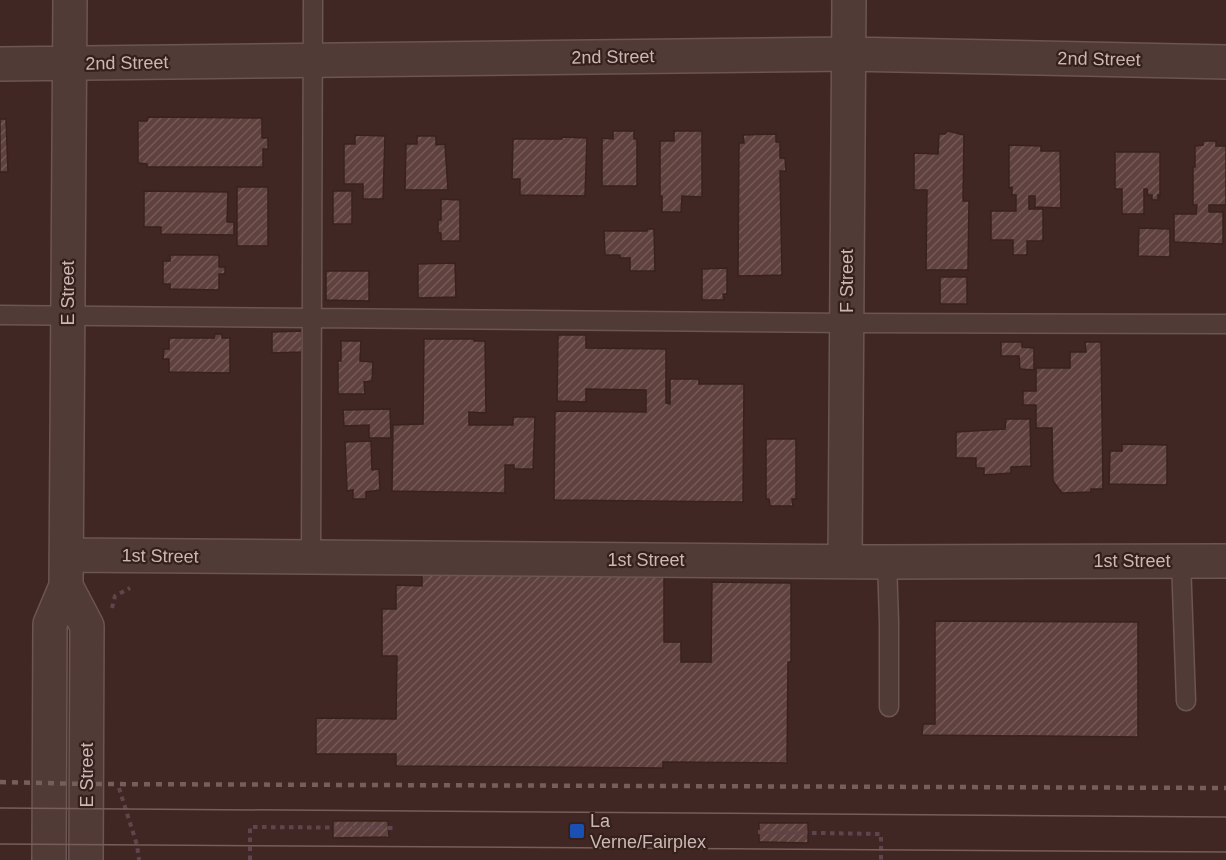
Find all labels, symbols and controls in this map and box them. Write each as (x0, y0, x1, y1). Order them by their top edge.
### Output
street label: 2nd Street (571, 46, 655, 68)
street label: 2nd Street (1057, 48, 1141, 70)
street label: 2nd Street (85, 52, 169, 74)
street label: F Street (837, 249, 857, 313)
street label: E Street (58, 260, 78, 326)
street label: 1st Street (121, 545, 199, 567)
street label: 1st Street (607, 550, 685, 570)
street label: 1st Street (1093, 551, 1171, 571)
street label: E Street (77, 742, 97, 808)
place label: La Verne/Fairplex (590, 811, 706, 852)
marker: La Verne/Fairplex (568, 822, 586, 840)

